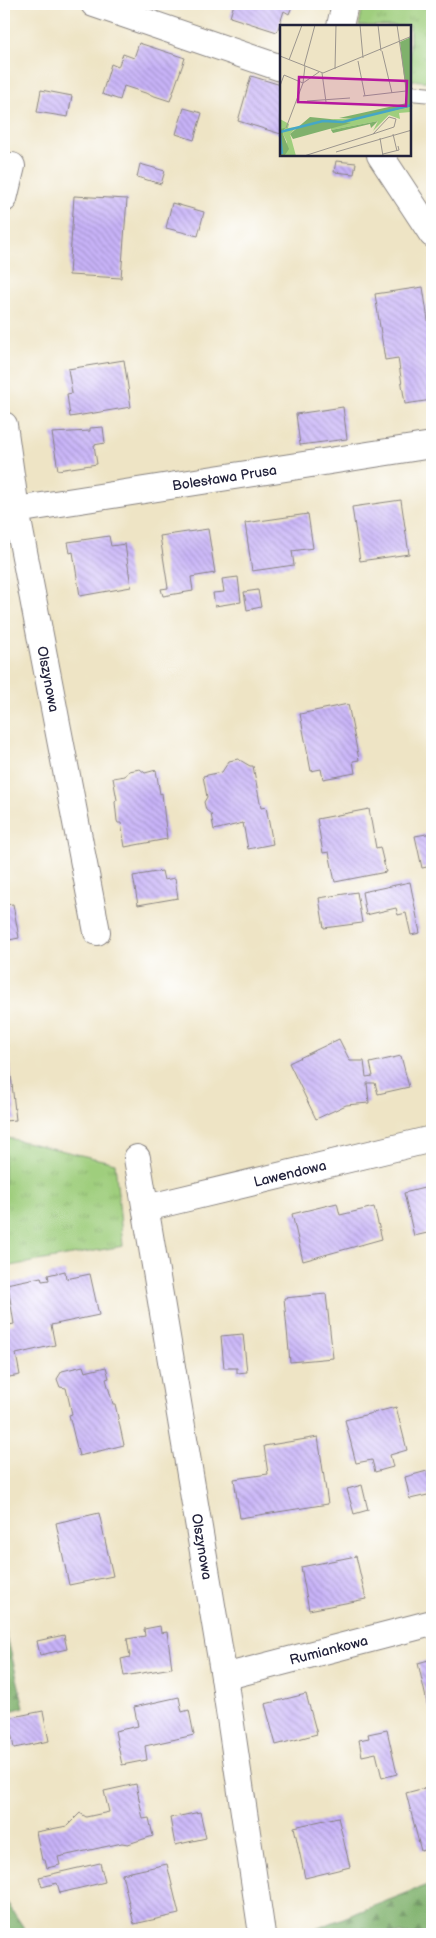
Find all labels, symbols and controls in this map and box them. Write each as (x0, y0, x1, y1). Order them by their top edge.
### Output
inset map (280, 25, 411, 156)
street label: Bolesława Prusa (171, 461, 278, 494)
street label: Olszynowa (33, 645, 63, 714)
street label: Lawendowa (252, 1157, 328, 1191)
street label: Olszynowa (188, 1512, 216, 1581)
street label: Rumiankowa (288, 1632, 370, 1669)

